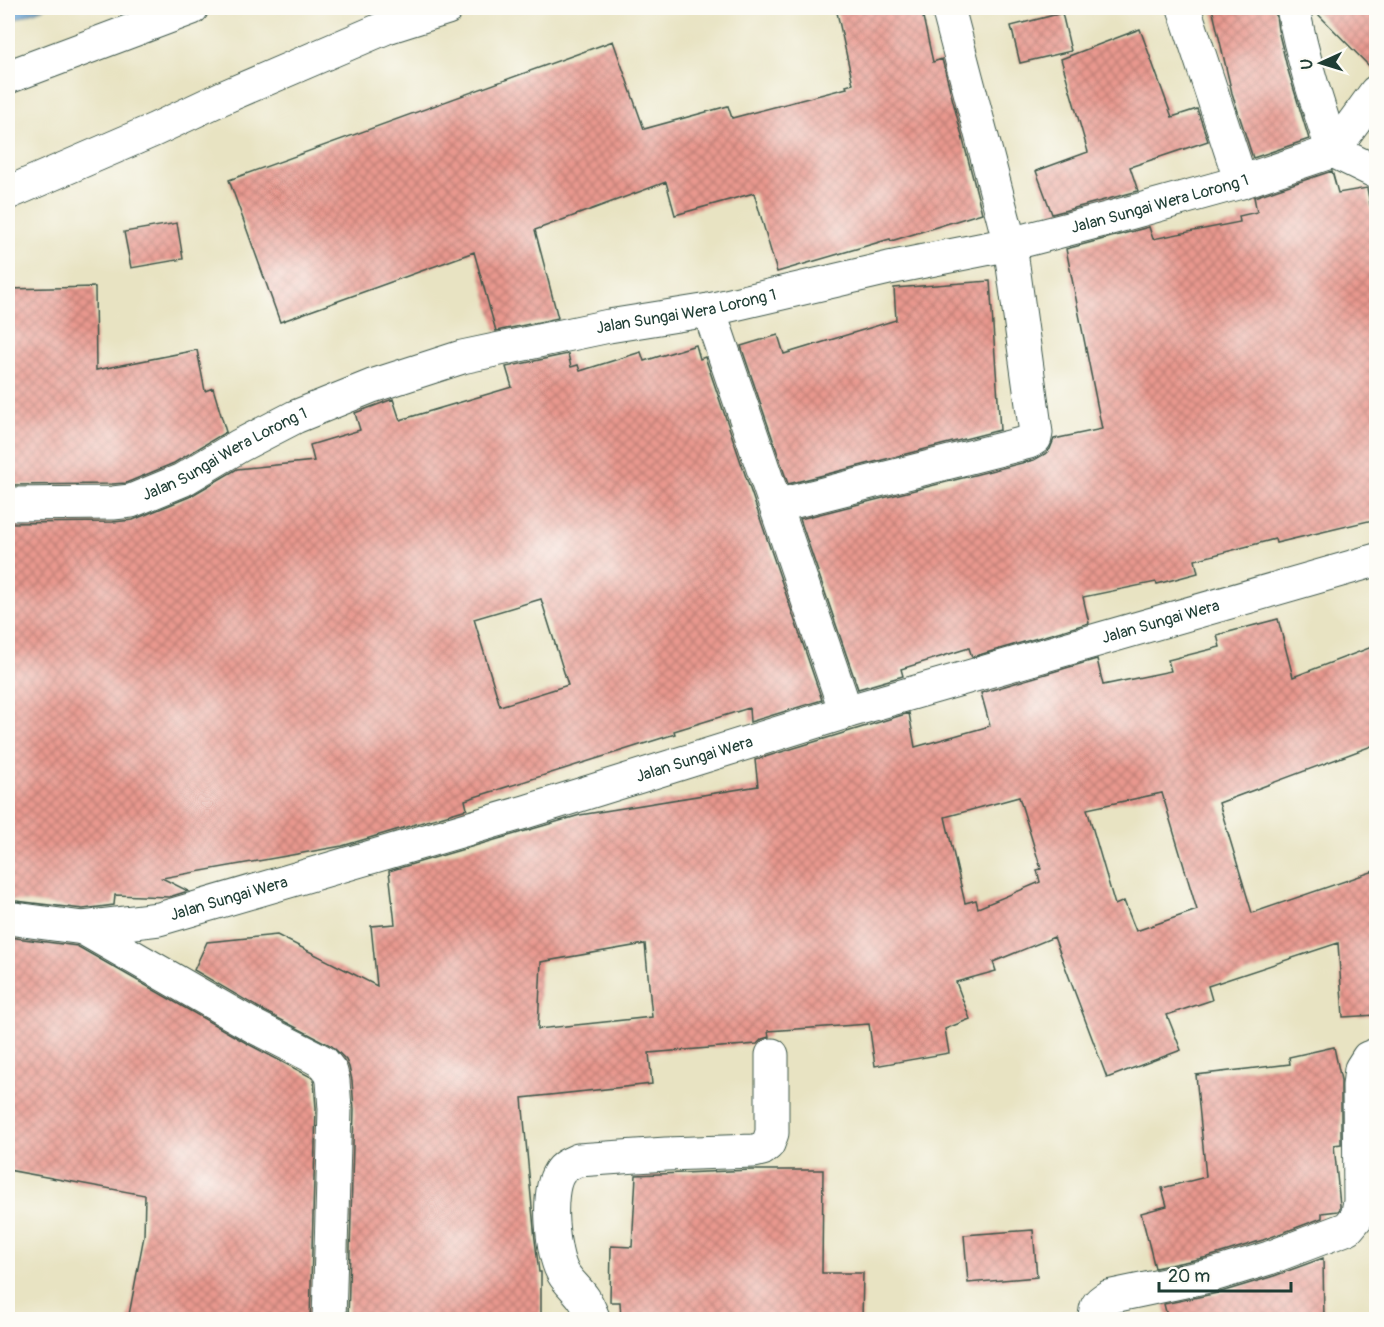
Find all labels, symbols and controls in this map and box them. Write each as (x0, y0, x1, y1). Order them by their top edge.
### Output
north arrow (1291, 33, 1351, 93)
text: U (1297, 58, 1317, 70)
street label: Jalan Sungai Wera Lorong 1 (1069, 170, 1251, 238)
street label: Jalan Sungai Wera Lorong 1 (594, 285, 778, 339)
street label: Jalan Sungai Wera Lorong 1 (139, 403, 310, 505)
street label: Jalan Sungai Wera (1099, 595, 1222, 648)
street label: Jalan Sungai Wera (633, 732, 755, 787)
street label: Jalan Sungai Wera (168, 872, 290, 925)
scale bar (1159, 1255, 1291, 1293)
text: 20 m (1168, 1265, 1210, 1288)

